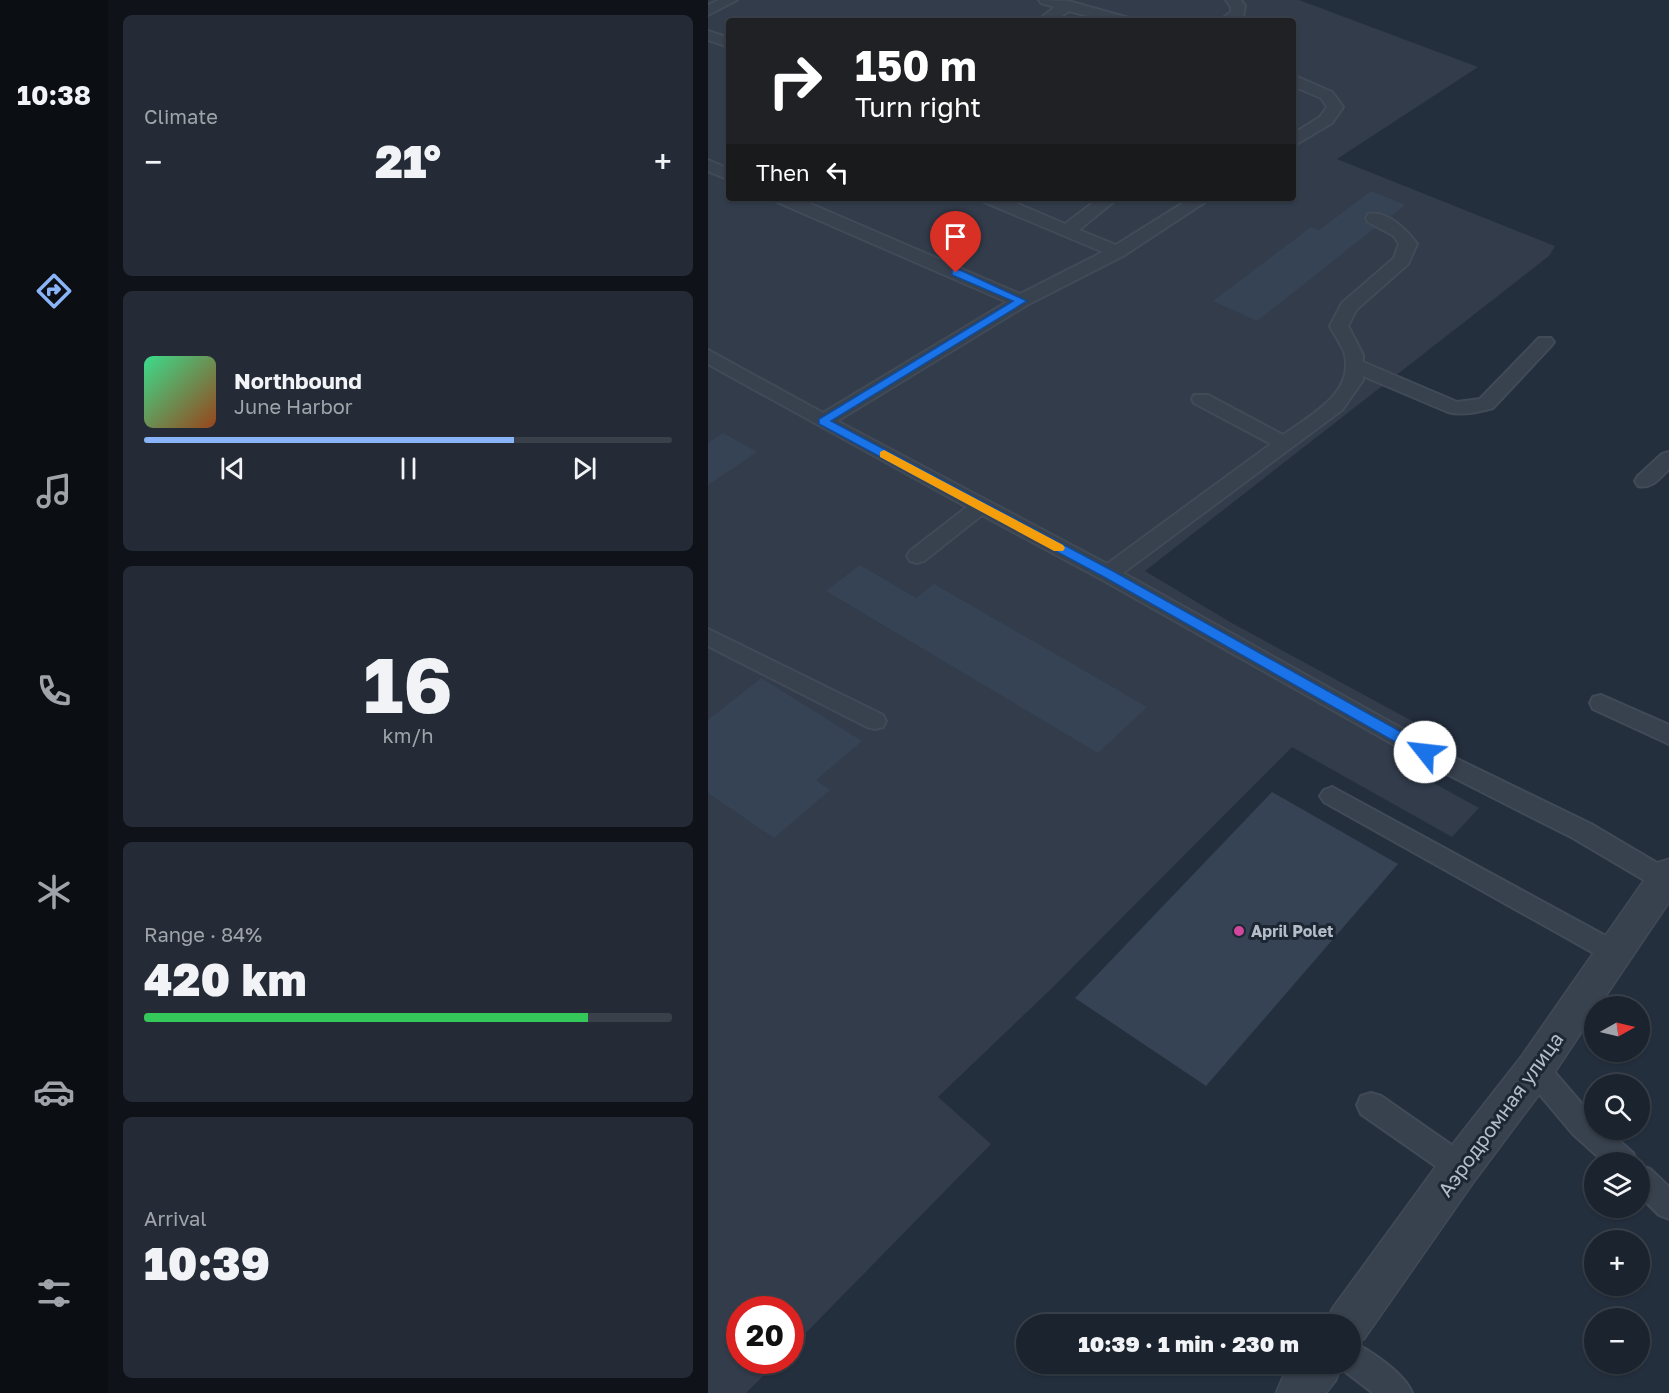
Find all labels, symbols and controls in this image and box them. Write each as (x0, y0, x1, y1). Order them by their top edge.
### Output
text: 150 m (855, 40, 977, 90)
icon: right (756, 42, 834, 120)
text: 10:38 (17, 79, 91, 111)
text: Turn right (855, 91, 981, 123)
text: Climate (144, 104, 218, 128)
text: 21° (375, 134, 441, 188)
text: − (144, 142, 162, 181)
text: + (654, 142, 672, 181)
icon: left (821, 156, 854, 189)
text: Then (756, 159, 809, 186)
pin (930, 211, 981, 273)
icon: arrive (939, 220, 972, 253)
icon: directions (33, 270, 75, 312)
text: Northbound (234, 367, 362, 394)
text: June Harbor (234, 394, 353, 418)
icon: previous (216, 452, 249, 485)
icon: pause (392, 452, 425, 485)
icon: next (568, 452, 601, 485)
icon: music (33, 470, 75, 512)
text: 16 (363, 637, 453, 730)
icon: phone (33, 670, 75, 712)
position arrow (1393, 720, 1457, 784)
text: km/h (383, 723, 433, 747)
icon: climate (33, 871, 75, 913)
place label: April Polet (1251, 921, 1333, 941)
text: Range · 84% (144, 922, 262, 946)
marker: April Polet (1232, 924, 1246, 938)
text: 420 km (144, 952, 307, 1006)
north arrow (1584, 996, 1650, 1062)
map controls (1584, 996, 1650, 1374)
street label: Аэродромная улица (1432, 1027, 1568, 1201)
icon: car (33, 1071, 75, 1113)
button: search (1584, 1074, 1650, 1140)
button: layers (1584, 1152, 1650, 1218)
text: Arrival (144, 1206, 207, 1230)
button: + (1584, 1230, 1650, 1296)
text: 10:39 (144, 1236, 270, 1290)
icon: filters (33, 1272, 75, 1314)
speed limit sign: 20 (726, 1296, 804, 1374)
button: − (1584, 1308, 1650, 1374)
text: 10:39 · 1 min · 230 m (1078, 1330, 1299, 1357)

